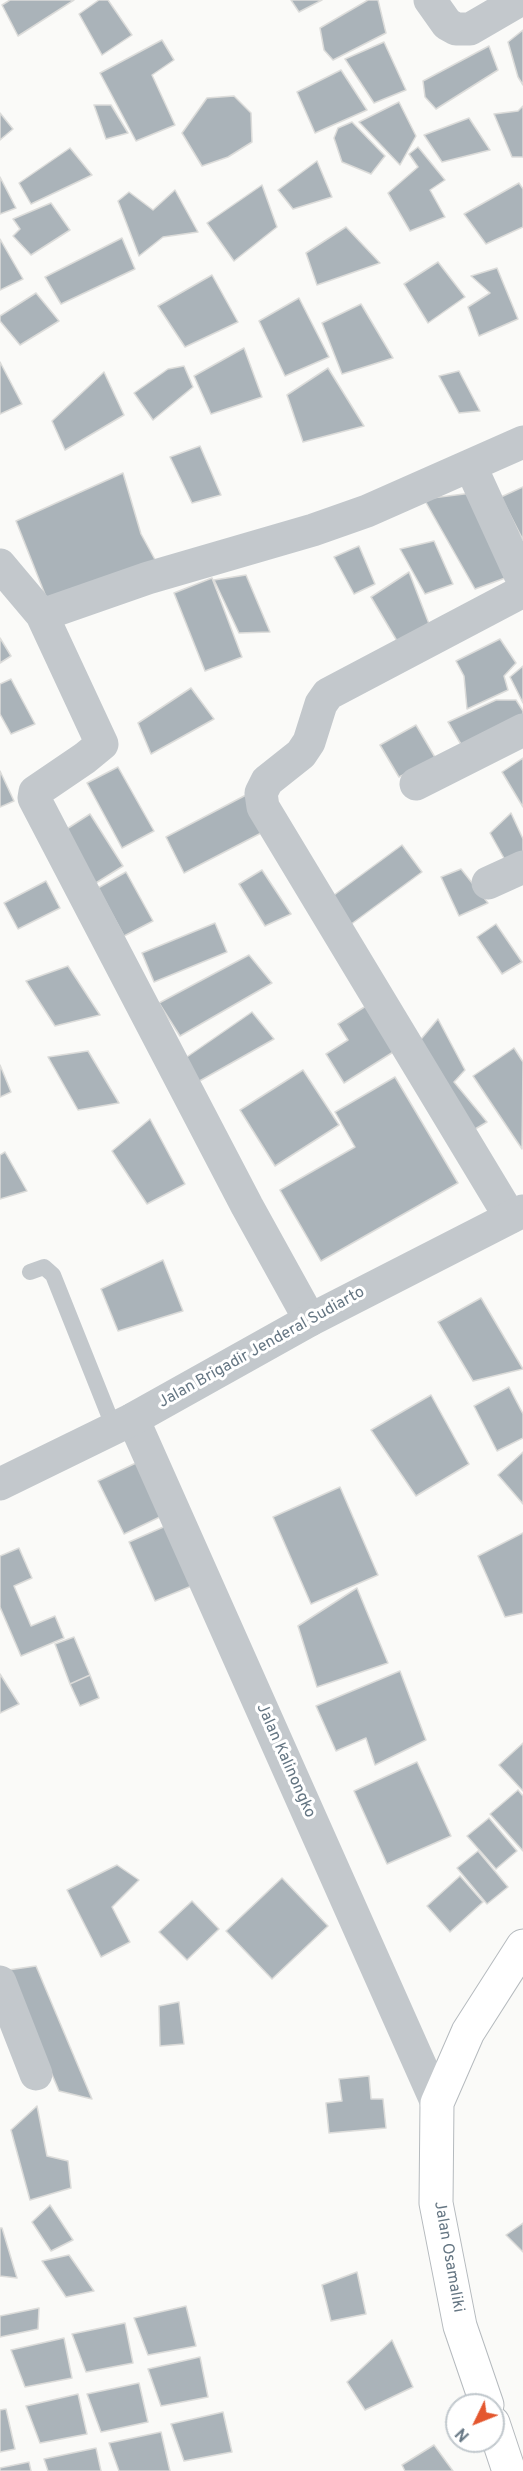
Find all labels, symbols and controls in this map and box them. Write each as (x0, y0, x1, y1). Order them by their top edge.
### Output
street label: Jalan Brigadir Jenderal Sudiarto (156, 1283, 368, 1413)
street label: Jalan Kalinongko (251, 1701, 319, 1821)
street label: Jalan Osamaliki (429, 2200, 467, 2314)
north arrow (445, 2393, 505, 2453)
text: N (452, 2423, 475, 2445)

